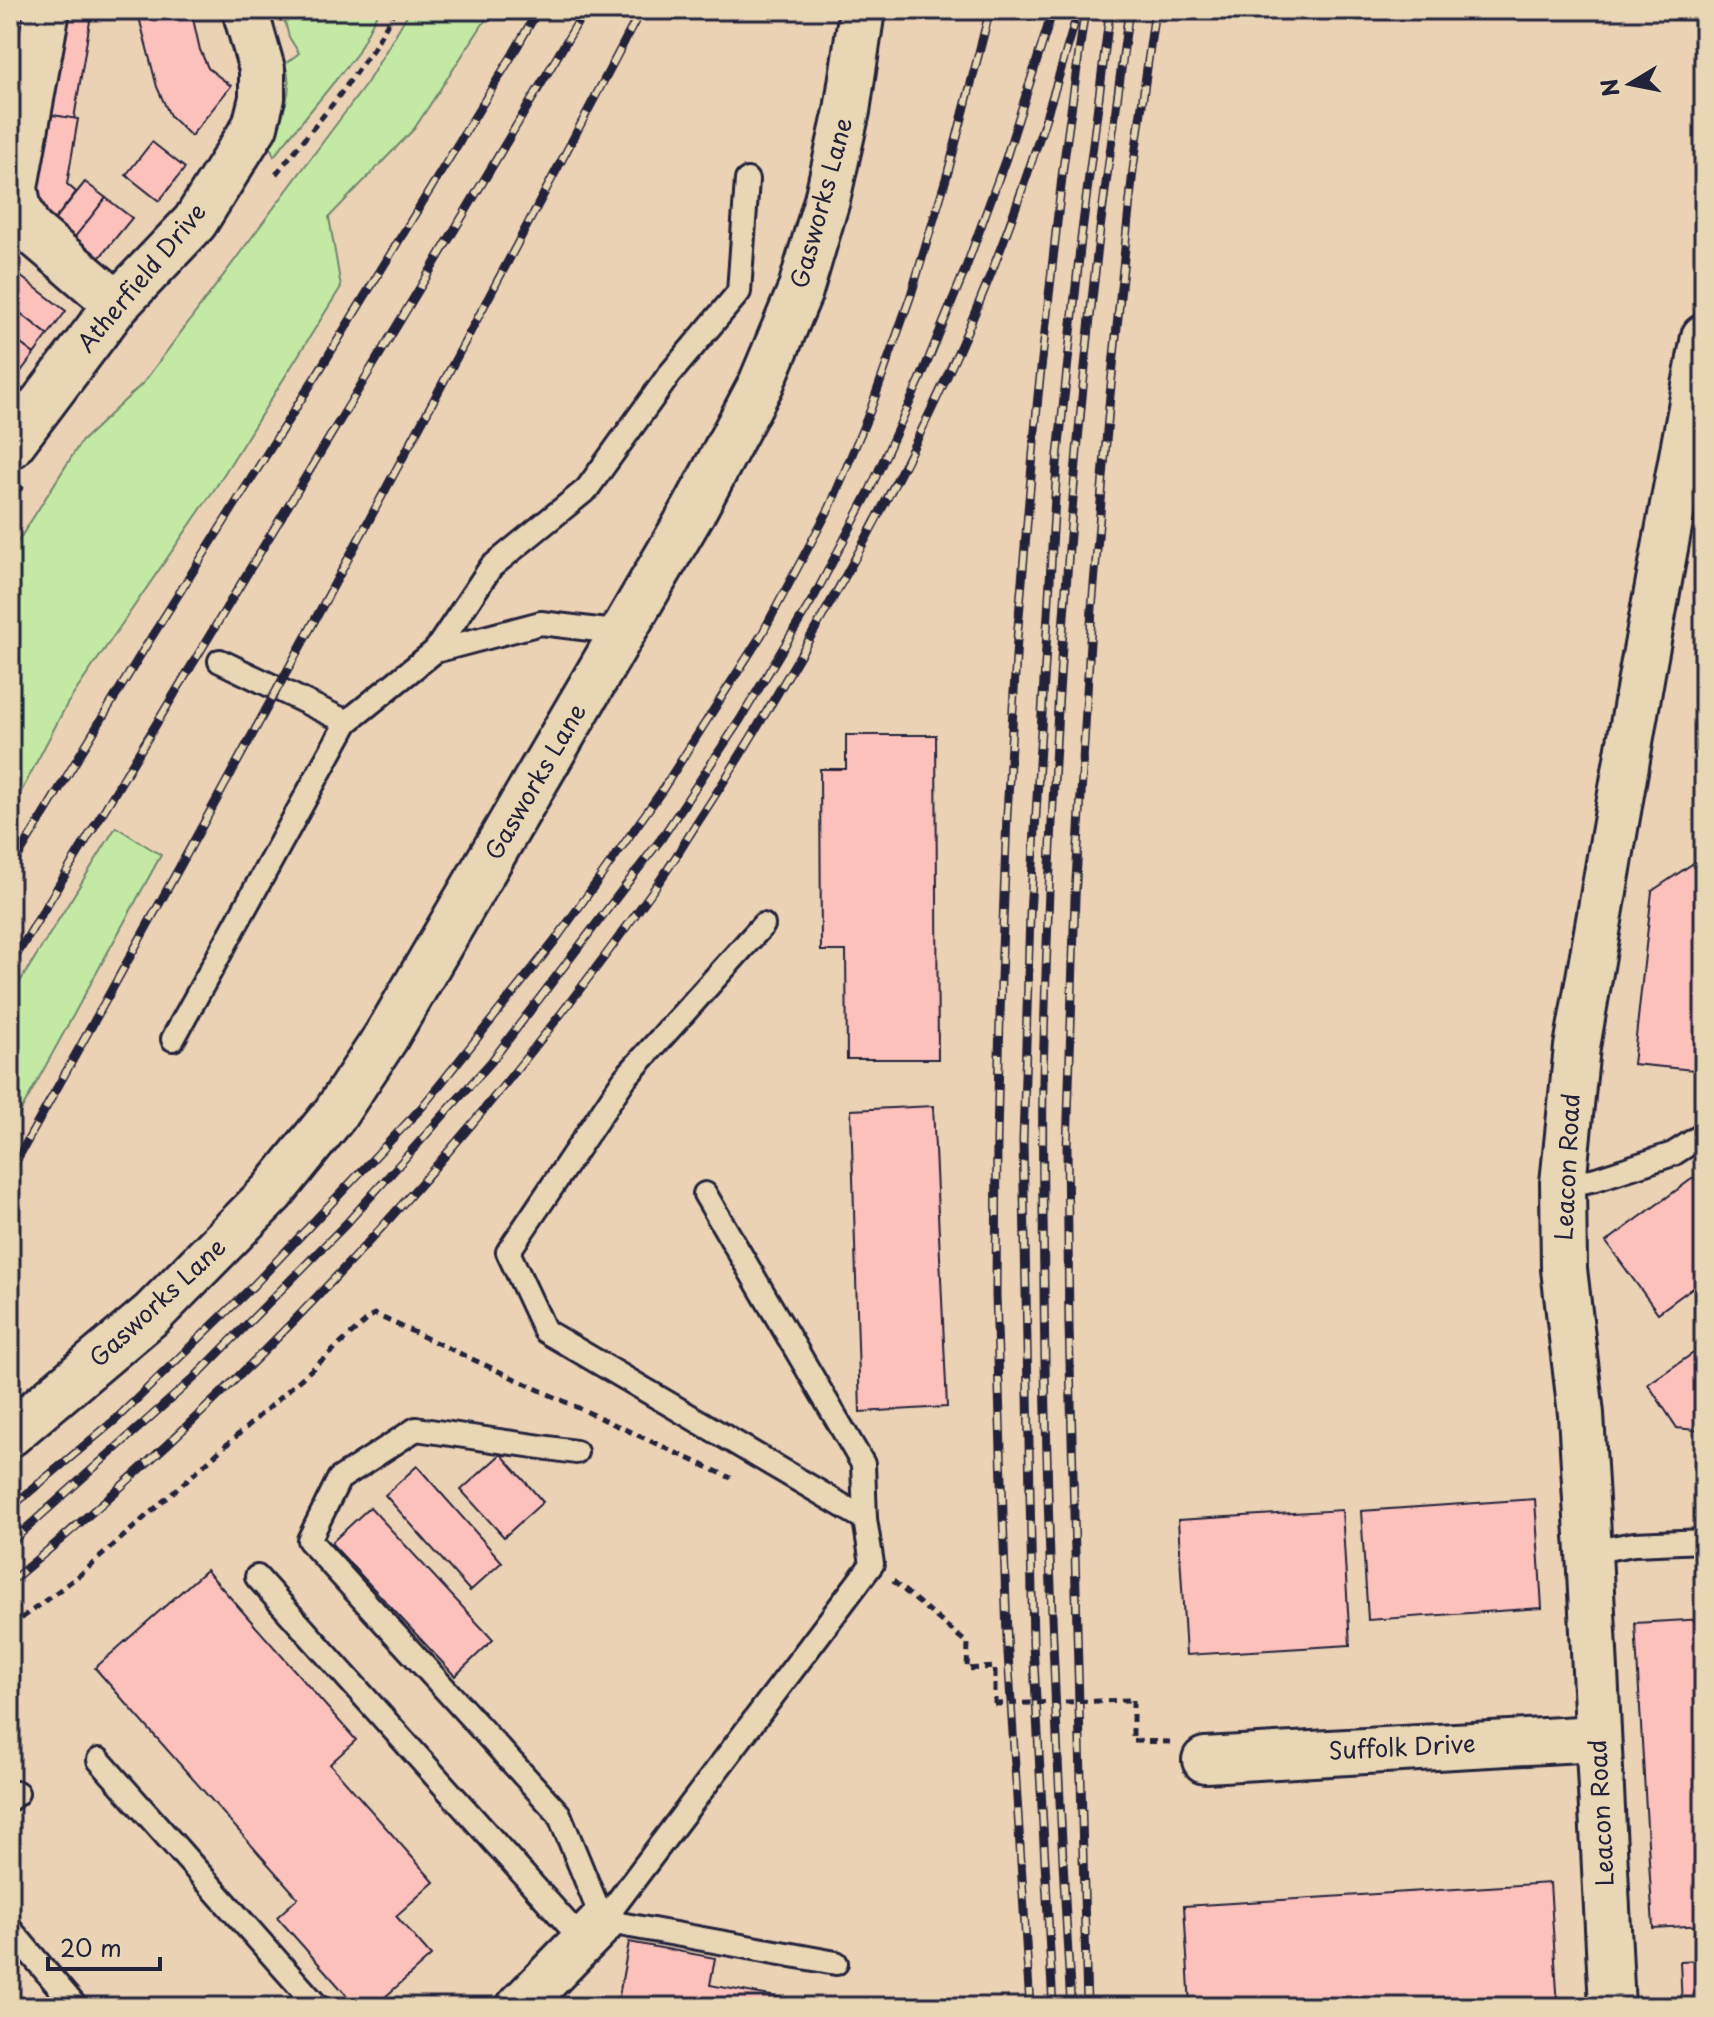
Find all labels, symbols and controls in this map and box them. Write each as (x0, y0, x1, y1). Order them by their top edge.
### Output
north arrow (1590, 44, 1670, 124)
text: N (1591, 76, 1627, 99)
street label: Gasworks Lane (780, 113, 860, 292)
street label: Atherfield Drive (67, 194, 214, 359)
street label: Gasworks Lane (475, 696, 594, 866)
street label: Leacon Road (1544, 1092, 1588, 1241)
street label: Gasworks Lane (80, 1228, 233, 1375)
street label: Suffolk Drive (1327, 1724, 1476, 1768)
street label: Leacon Road (1578, 1739, 1622, 1888)
scale bar (48, 1921, 160, 1971)
text: 20 m (60, 1929, 122, 1965)

